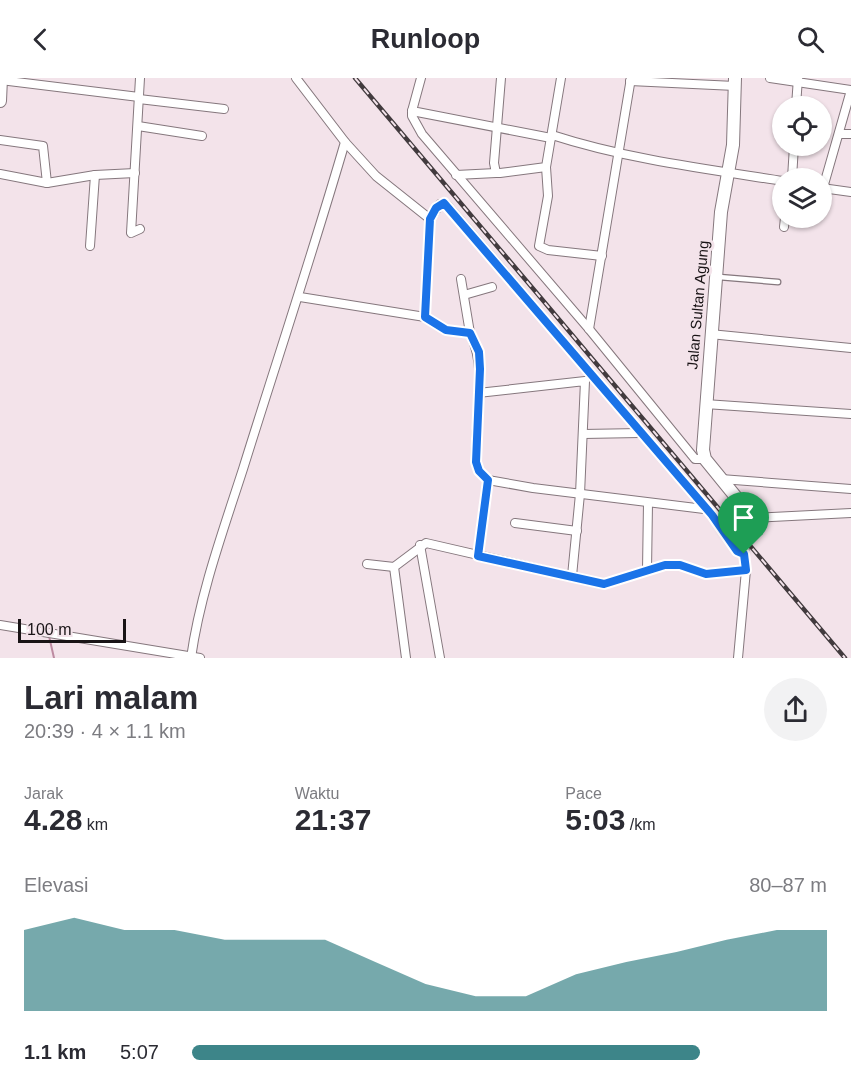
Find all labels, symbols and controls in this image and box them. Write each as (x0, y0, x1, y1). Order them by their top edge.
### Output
icon: back (24, 23, 57, 56)
icon: search (794, 23, 827, 56)
text: Runloop (371, 24, 480, 54)
map controls (772, 96, 832, 228)
button: locate (772, 96, 832, 156)
button: layers (772, 168, 832, 228)
street label: Jalan Sultan Agung (683, 240, 712, 370)
pin (718, 492, 769, 554)
icon: arrive (727, 501, 760, 534)
scale bar (18, 616, 126, 644)
text: 100 m (27, 621, 71, 638)
button: share (764, 678, 827, 741)
text: Lari malam (24, 679, 198, 716)
text: 20:39 · 4 × 1.1 km (24, 720, 186, 742)
text: Jarak (24, 785, 63, 802)
text: Waktu (295, 785, 339, 802)
text: Pace (565, 785, 602, 802)
text: 4.28 (24, 803, 82, 836)
text: 21:37 (295, 803, 371, 836)
text: 5:03 (565, 803, 625, 836)
text: km (82, 816, 108, 833)
text: /km (625, 816, 656, 833)
text: Elevasi (24, 874, 88, 896)
text: 80–87 m (749, 874, 827, 896)
text: 1.1 km (24, 1041, 86, 1063)
text: 5:07 (120, 1041, 159, 1063)

